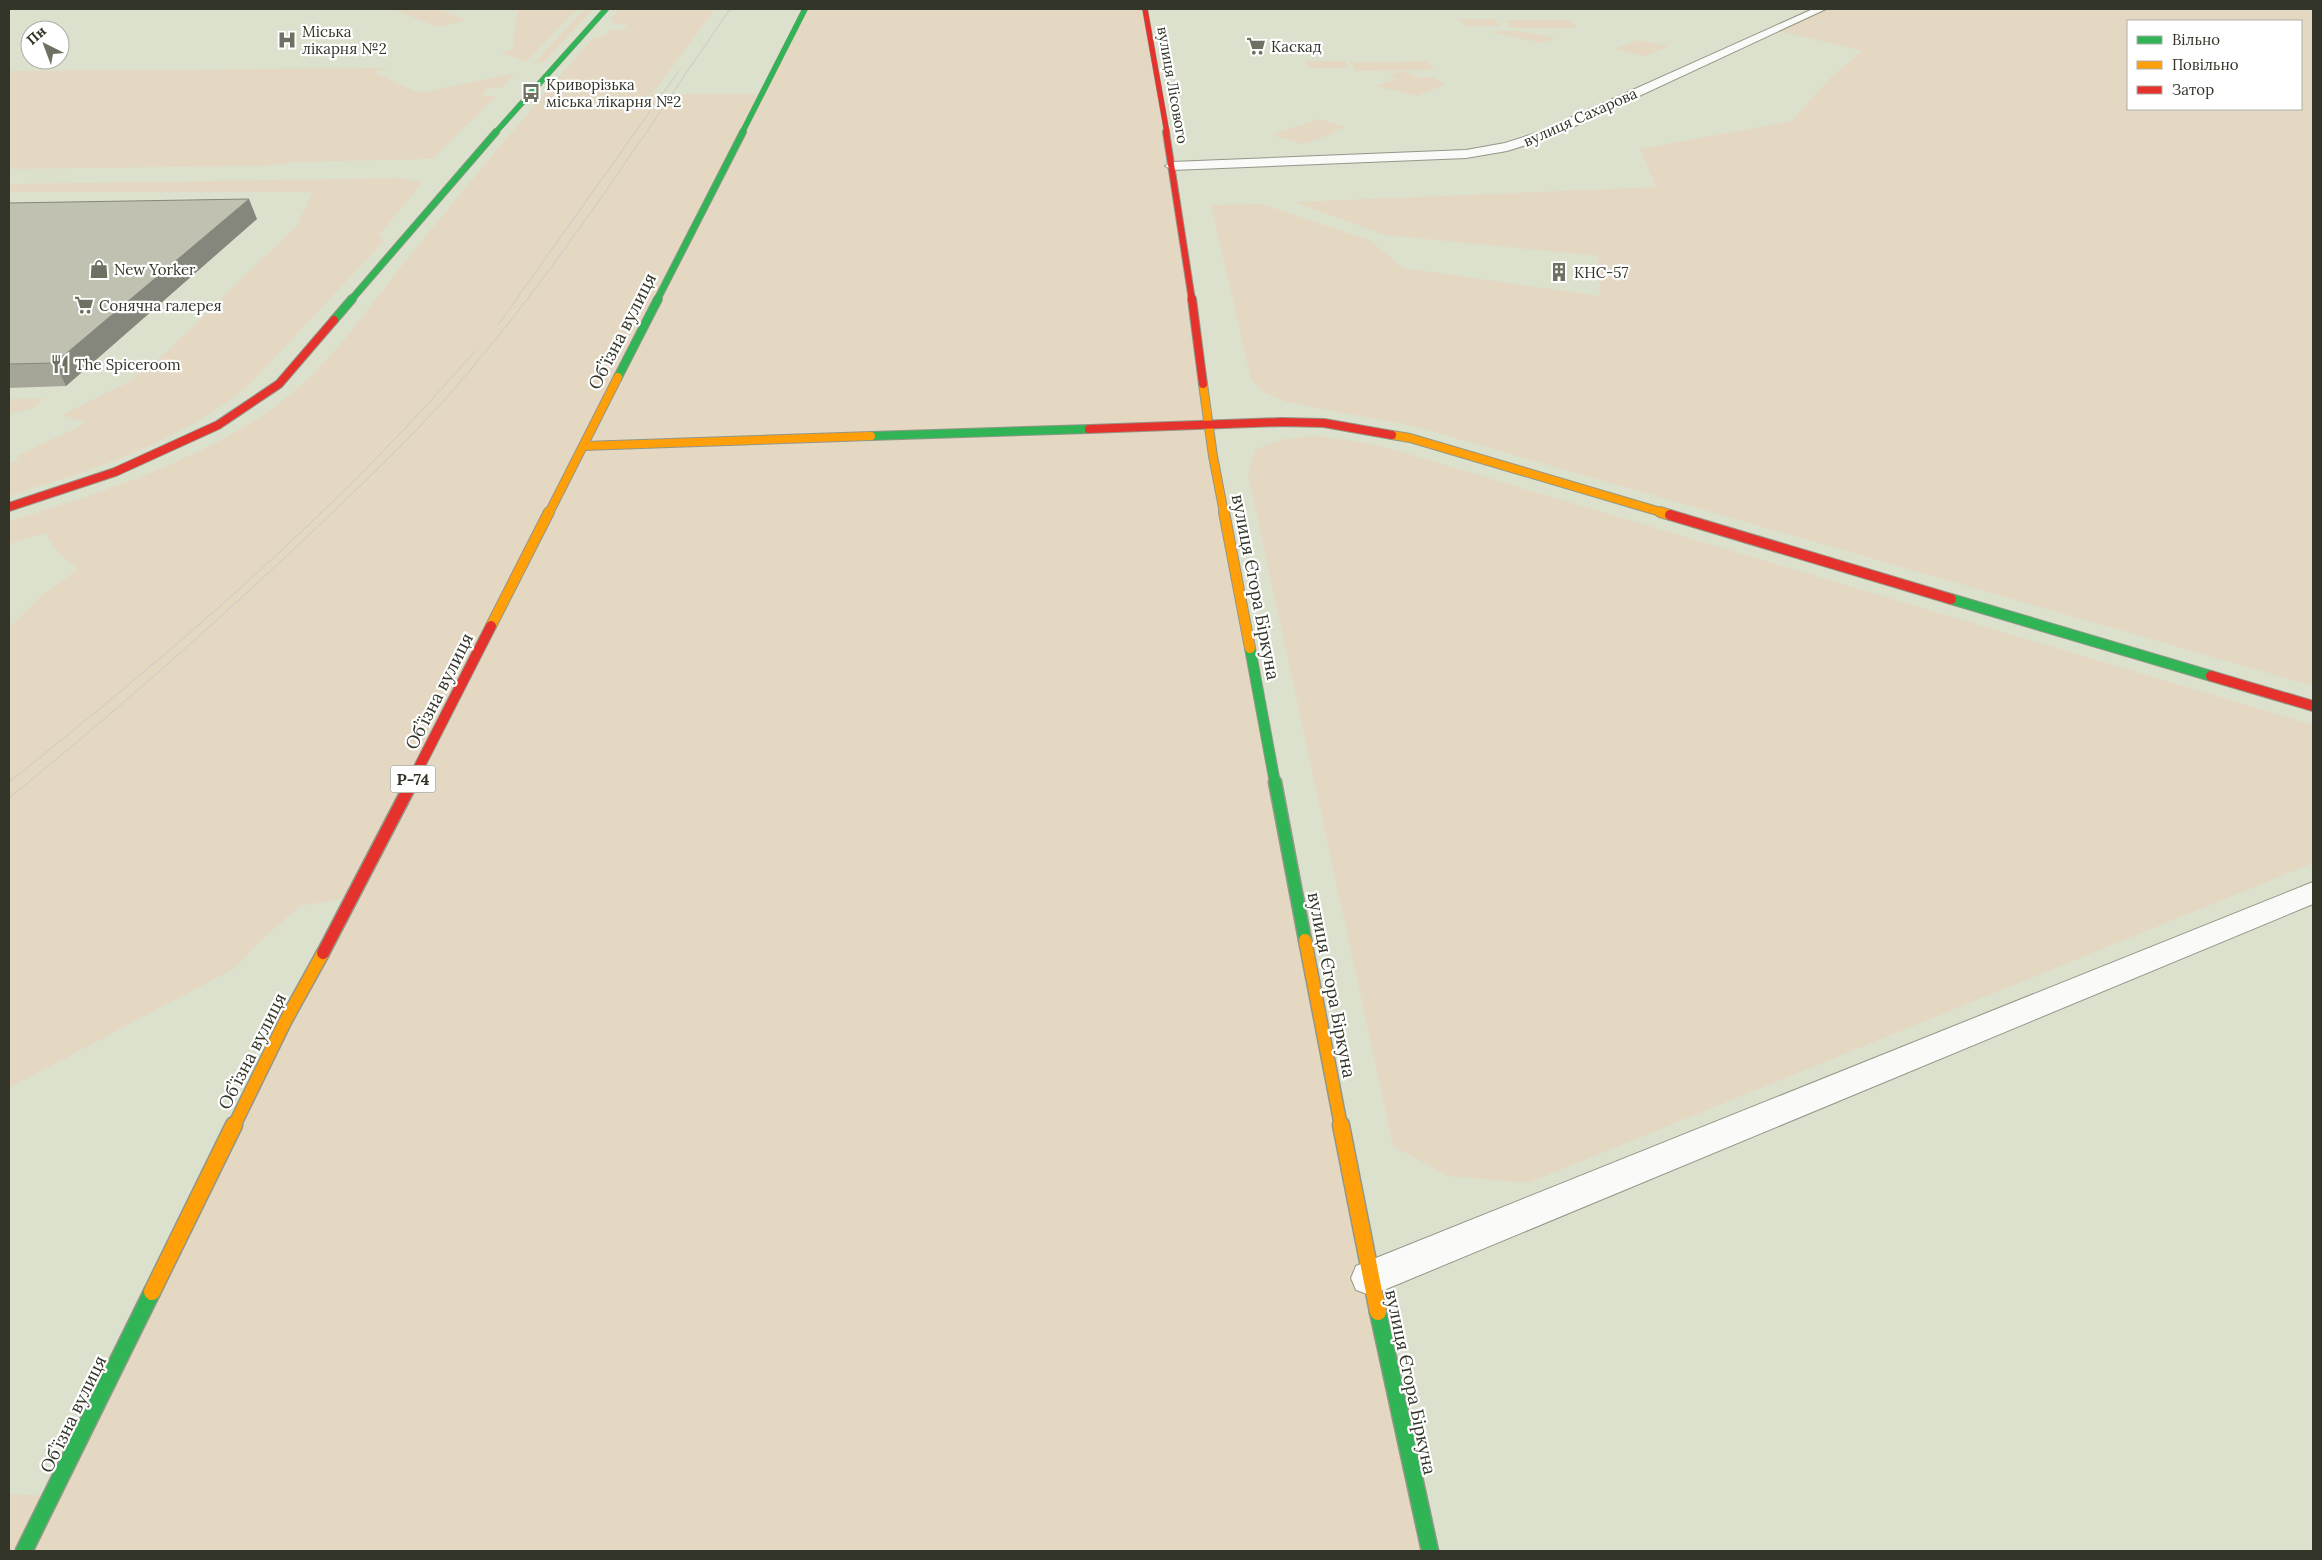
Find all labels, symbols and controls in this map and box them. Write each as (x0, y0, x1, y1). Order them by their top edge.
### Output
north arrow (20, 20, 70, 70)
legend (2127, 20, 2302, 110)
text: Пн (23, 22, 50, 49)
place label: Міська лікарня №2 (302, 22, 387, 58)
street label: вулиця Лісового (1153, 25, 1193, 145)
hospital icon: Міська лікарня №2 (276, 29, 298, 51)
text: Вільно (2172, 30, 2220, 49)
supermarket icon: Каскад (1245, 35, 1267, 57)
place label: Каскад (1271, 37, 1322, 56)
text: Повільно (2172, 55, 2239, 74)
place label: Криворізька міська лікарня №2 (546, 75, 681, 111)
text: Затор (2172, 80, 2214, 99)
bus stop icon: Криворізька міська лікарня №2 (520, 82, 542, 104)
street label: вулиця Сахарова (1520, 83, 1640, 151)
shop icon: New Yorker (88, 258, 110, 280)
place label: New Yorker (114, 260, 196, 279)
building icon: КНС-57 (1548, 261, 1570, 283)
place label: КНС-57 (1574, 263, 1629, 282)
street label: Обʼїзна вулиця (583, 269, 661, 393)
supermarket icon: Сонячна галерея (73, 294, 95, 316)
place label: Сонячна галерея (99, 296, 222, 315)
restaurant icon: The Spiceroom (49, 353, 71, 375)
place label: The Spiceroom (75, 355, 181, 374)
street label: вулиця Єгора Біркуна (1227, 492, 1285, 682)
street label: Обʼїзна вулиця (400, 629, 478, 753)
road number: Р-74 (390, 766, 436, 792)
street label: вулиця Єгора Біркуна (1303, 890, 1361, 1080)
street label: Обʼїзна вулиця (213, 989, 291, 1113)
street label: вулиця Єгора Біркуна (1380, 1287, 1442, 1477)
street label: Обʼїзна вулиця (35, 1352, 111, 1476)

